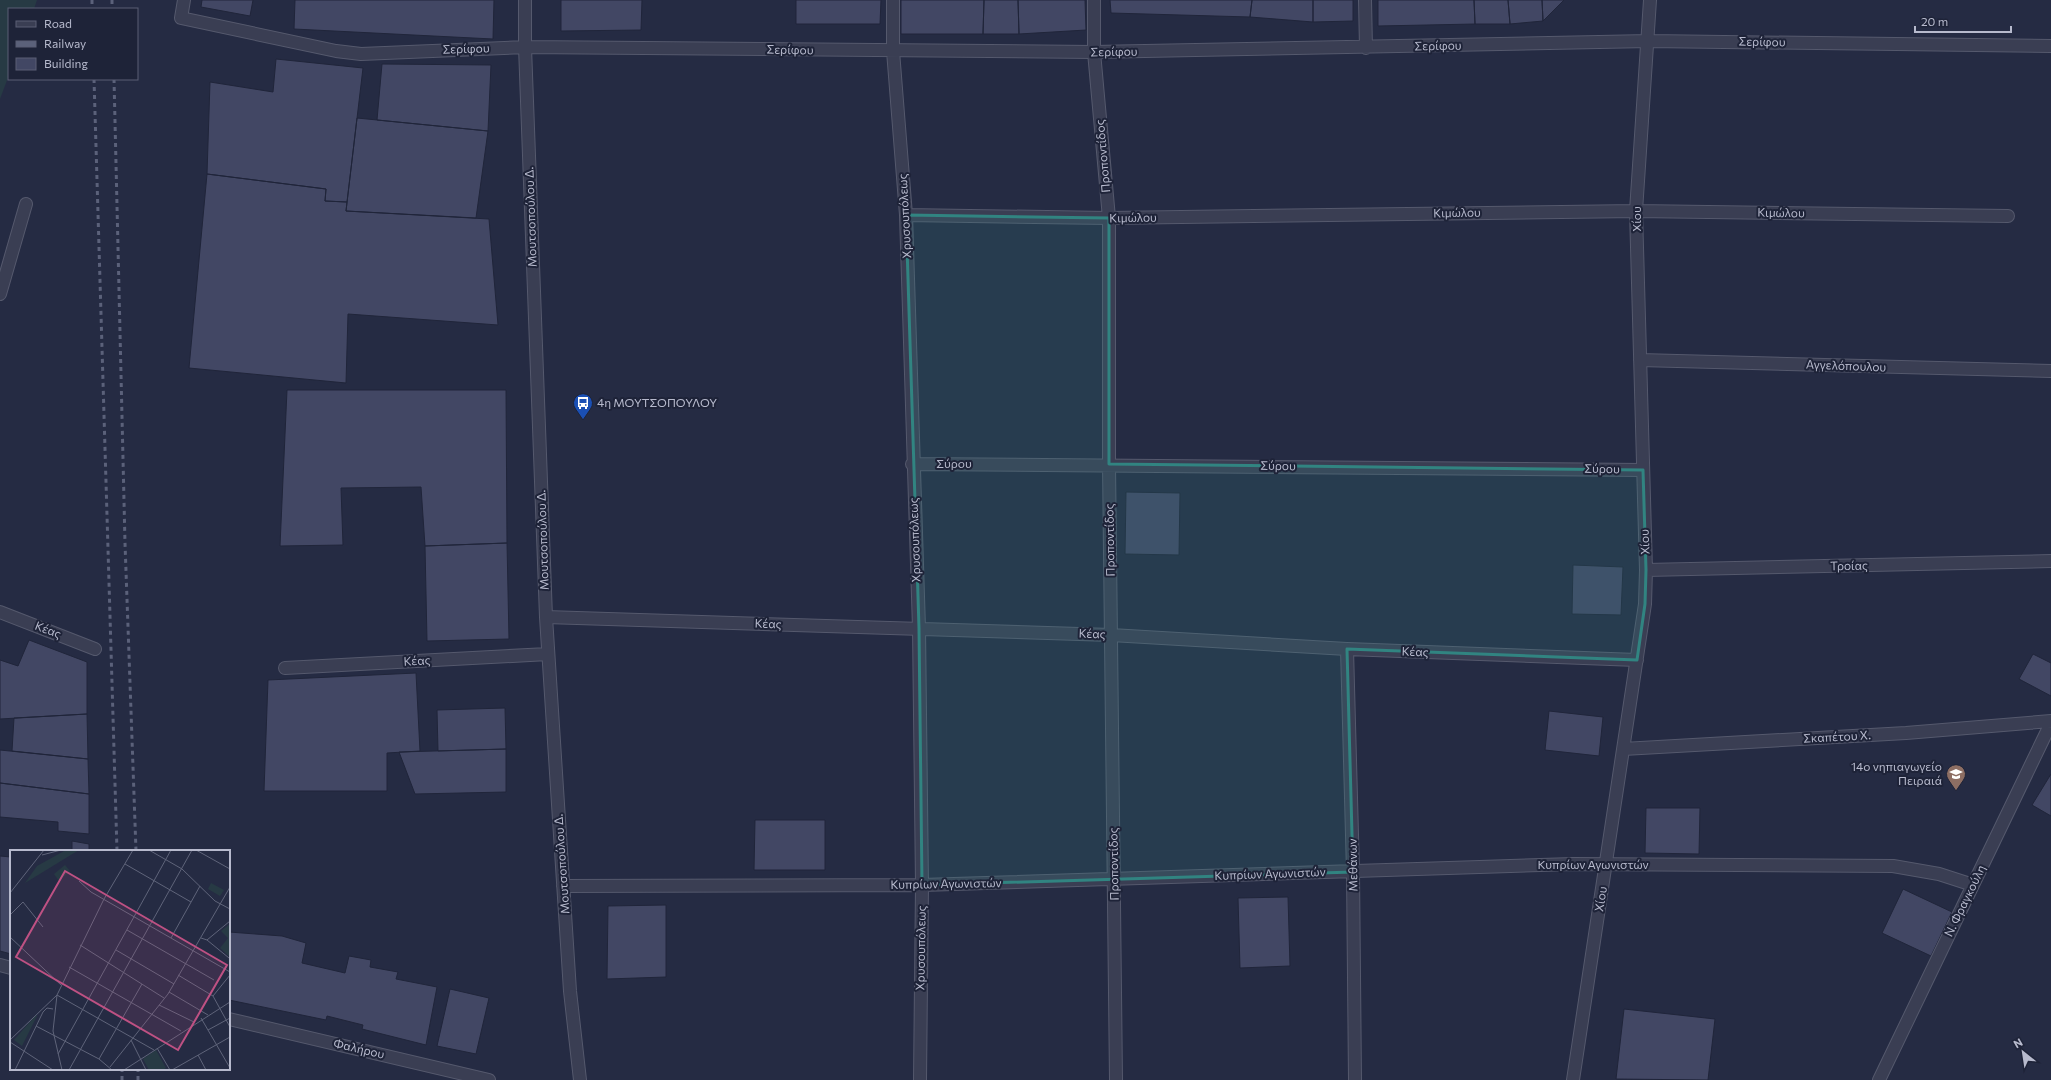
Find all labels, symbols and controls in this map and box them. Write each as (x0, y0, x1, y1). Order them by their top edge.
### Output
legend (8, 8, 138, 80)
scale bar (1915, 8, 2011, 34)
text: 20 m (1921, 14, 1948, 28)
text: Road (44, 16, 72, 30)
street label: Σερίφου (1738, 34, 1786, 48)
text: Railway (44, 36, 86, 50)
street label: Σερίφου (1414, 38, 1462, 52)
street label: Σερίφου (442, 40, 490, 56)
street label: Σερίφου (766, 42, 814, 56)
street label: Σερίφου (1090, 44, 1138, 58)
text: Building (44, 56, 88, 70)
street label: Προποντίδος (1092, 119, 1112, 193)
street label: Μουτσοπούλου Δ. (521, 166, 539, 268)
street label: Χρυσουπόλεως (895, 173, 913, 259)
street label: Κιμώλου (1433, 205, 1481, 219)
street label: Κιμώλου (1757, 205, 1805, 219)
street label: Χίου (1629, 206, 1643, 232)
street label: Κιμώλου (1109, 210, 1157, 224)
street label: Αγγελόπουλου (1806, 357, 1887, 373)
bus stop icon: 4η ΜΟΥΤΣΟΠΟΥΛΟΥ (572, 392, 594, 420)
place label: 4η ΜΟΥΤΣΟΠΟΥΛΟΥ (597, 395, 717, 409)
street label: Σύρου (936, 456, 972, 470)
street label: Σύρου (1260, 458, 1296, 472)
street label: Σύρου (1584, 461, 1620, 475)
street label: Μουτσοπούλου Δ. (533, 489, 551, 591)
street label: Χρυσουπόλεως (906, 497, 922, 583)
street label: Προποντίδος (1101, 503, 1117, 577)
street label: Χίου (1637, 529, 1651, 555)
street label: Τροίας (1830, 558, 1868, 572)
street label: Κέας (754, 616, 782, 630)
street label: Κέας (33, 618, 64, 640)
street label: Κέας (1078, 626, 1106, 640)
street label: Κέας (1401, 644, 1429, 658)
street label: Κέας (403, 652, 431, 668)
street label: Σκαπέτου Χ. (1803, 727, 1871, 745)
place label: 14ο νηπιαγωγείο Πειραιά (1851, 759, 1942, 787)
school or university icon: 14ο νηπιαγωγείο Πειραιά (1945, 763, 1967, 791)
street label: Μουτσοπούλου Δ. (551, 813, 571, 915)
street label: Προποντίδος (1105, 827, 1121, 901)
street label: Μεθάνων (1345, 838, 1359, 892)
inset map (10, 850, 230, 1070)
street label: Κυπρίων Αγωνιστών (1537, 857, 1649, 871)
street label: Ν. Φραγκούλη (1941, 862, 1988, 939)
street label: Κυπρίων Αγωνιστών (1214, 864, 1326, 882)
street label: Κυπρίων Αγωνιστών (890, 875, 1002, 891)
street label: Χίου (1591, 885, 1609, 913)
street label: Χρυσουπόλεως (912, 905, 928, 991)
north arrow (2003, 1032, 2043, 1072)
street label: Φαλήρου (332, 1035, 386, 1061)
text: N (2011, 1035, 2025, 1051)

